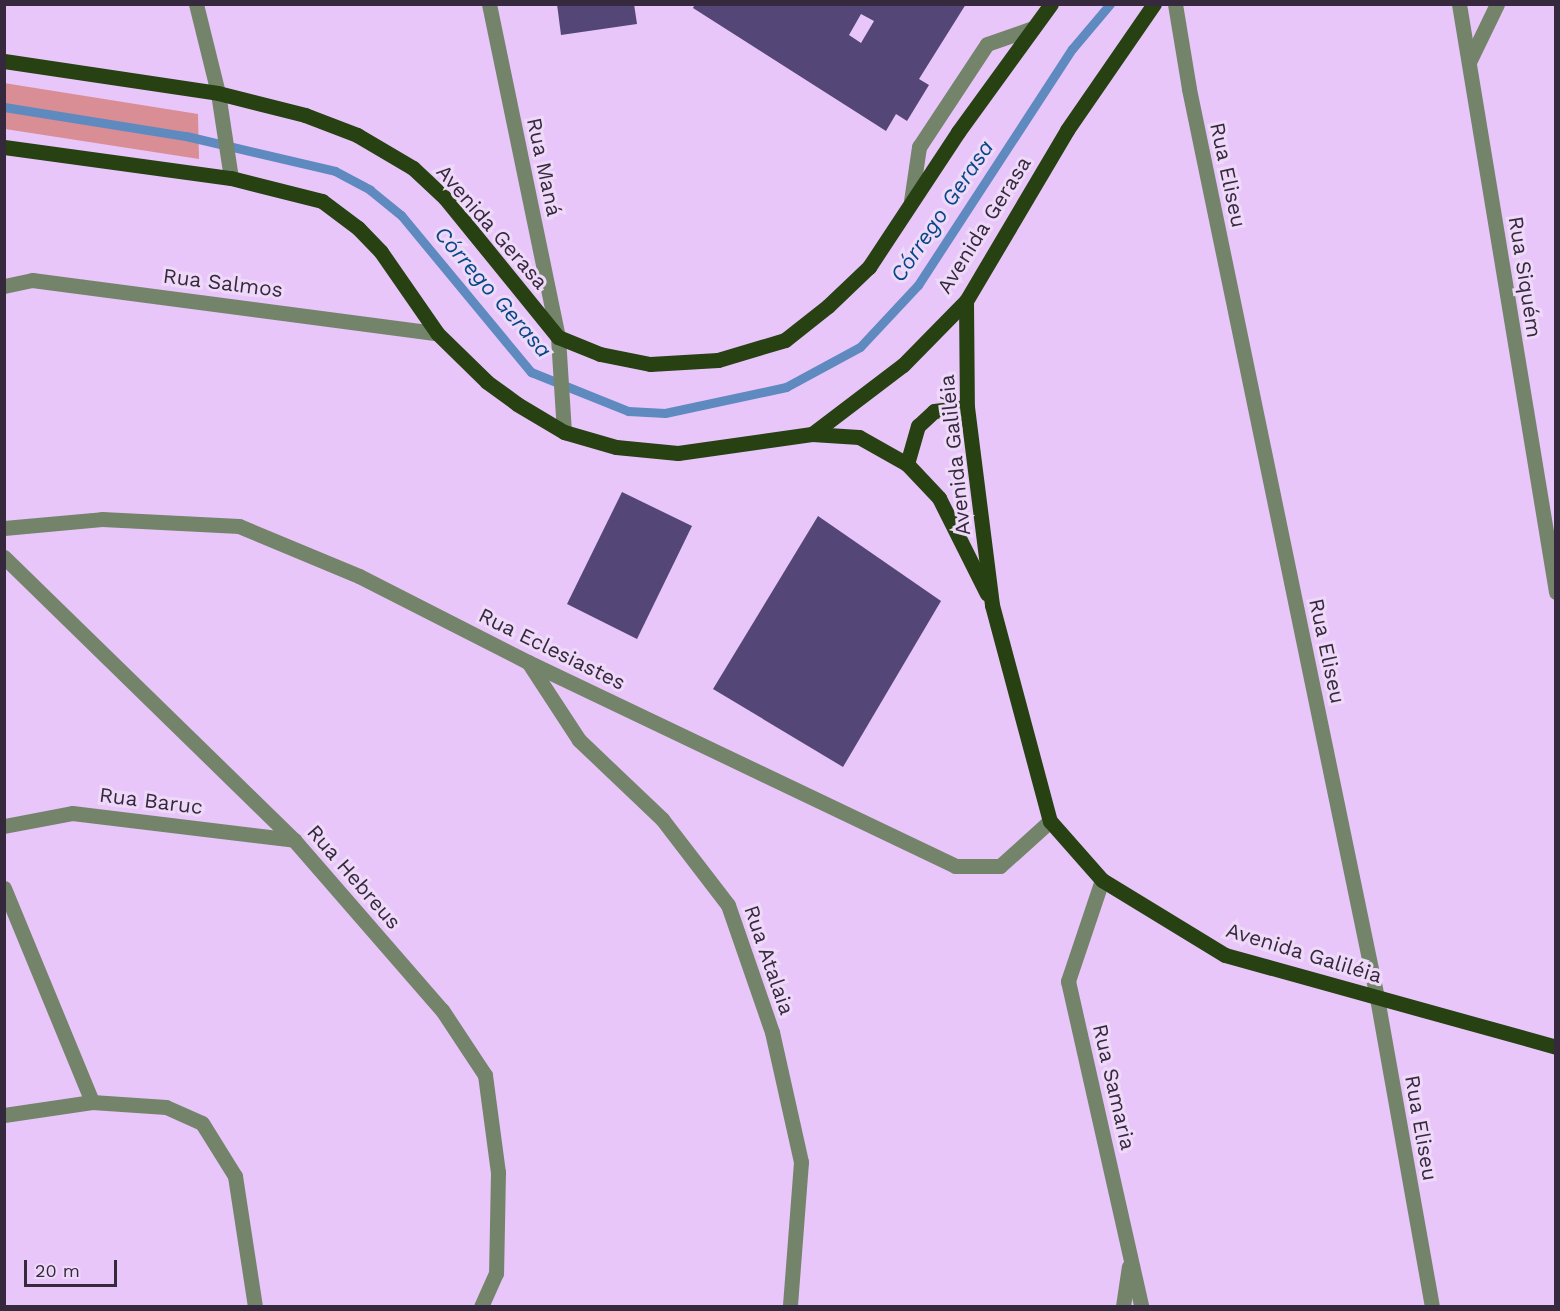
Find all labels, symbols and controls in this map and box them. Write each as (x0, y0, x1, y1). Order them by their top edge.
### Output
street label: Rua Maná (521, 115, 567, 219)
street label: Rua Eliseu (1205, 120, 1251, 230)
water label: Córrego Gerasa (885, 135, 999, 287)
street label: Avenida Gerasa (932, 152, 1036, 298)
street label: Avenida Gerasa (431, 159, 553, 295)
street label: Rua Siquém (1503, 214, 1547, 340)
water label: Córrego Gerasa (429, 221, 557, 363)
street label: Rua Salmos (161, 263, 285, 303)
street label: Avenida Galiléia (934, 373, 976, 537)
street label: Rua Eliseu (1304, 596, 1350, 706)
street label: Rua Eclesiastes (474, 602, 630, 696)
street label: Rua Baruc (98, 782, 204, 820)
street label: Rua Hebreus (302, 819, 406, 935)
street label: Rua Atalaia (738, 901, 800, 1019)
street label: Avenida Galiléia (1223, 917, 1385, 989)
street label: Rua Samaria (1087, 1021, 1141, 1153)
street label: Rua Eliseu (1399, 1073, 1443, 1183)
scale bar (27, 1248, 120, 1286)
text: 20 m (35, 1260, 80, 1281)

